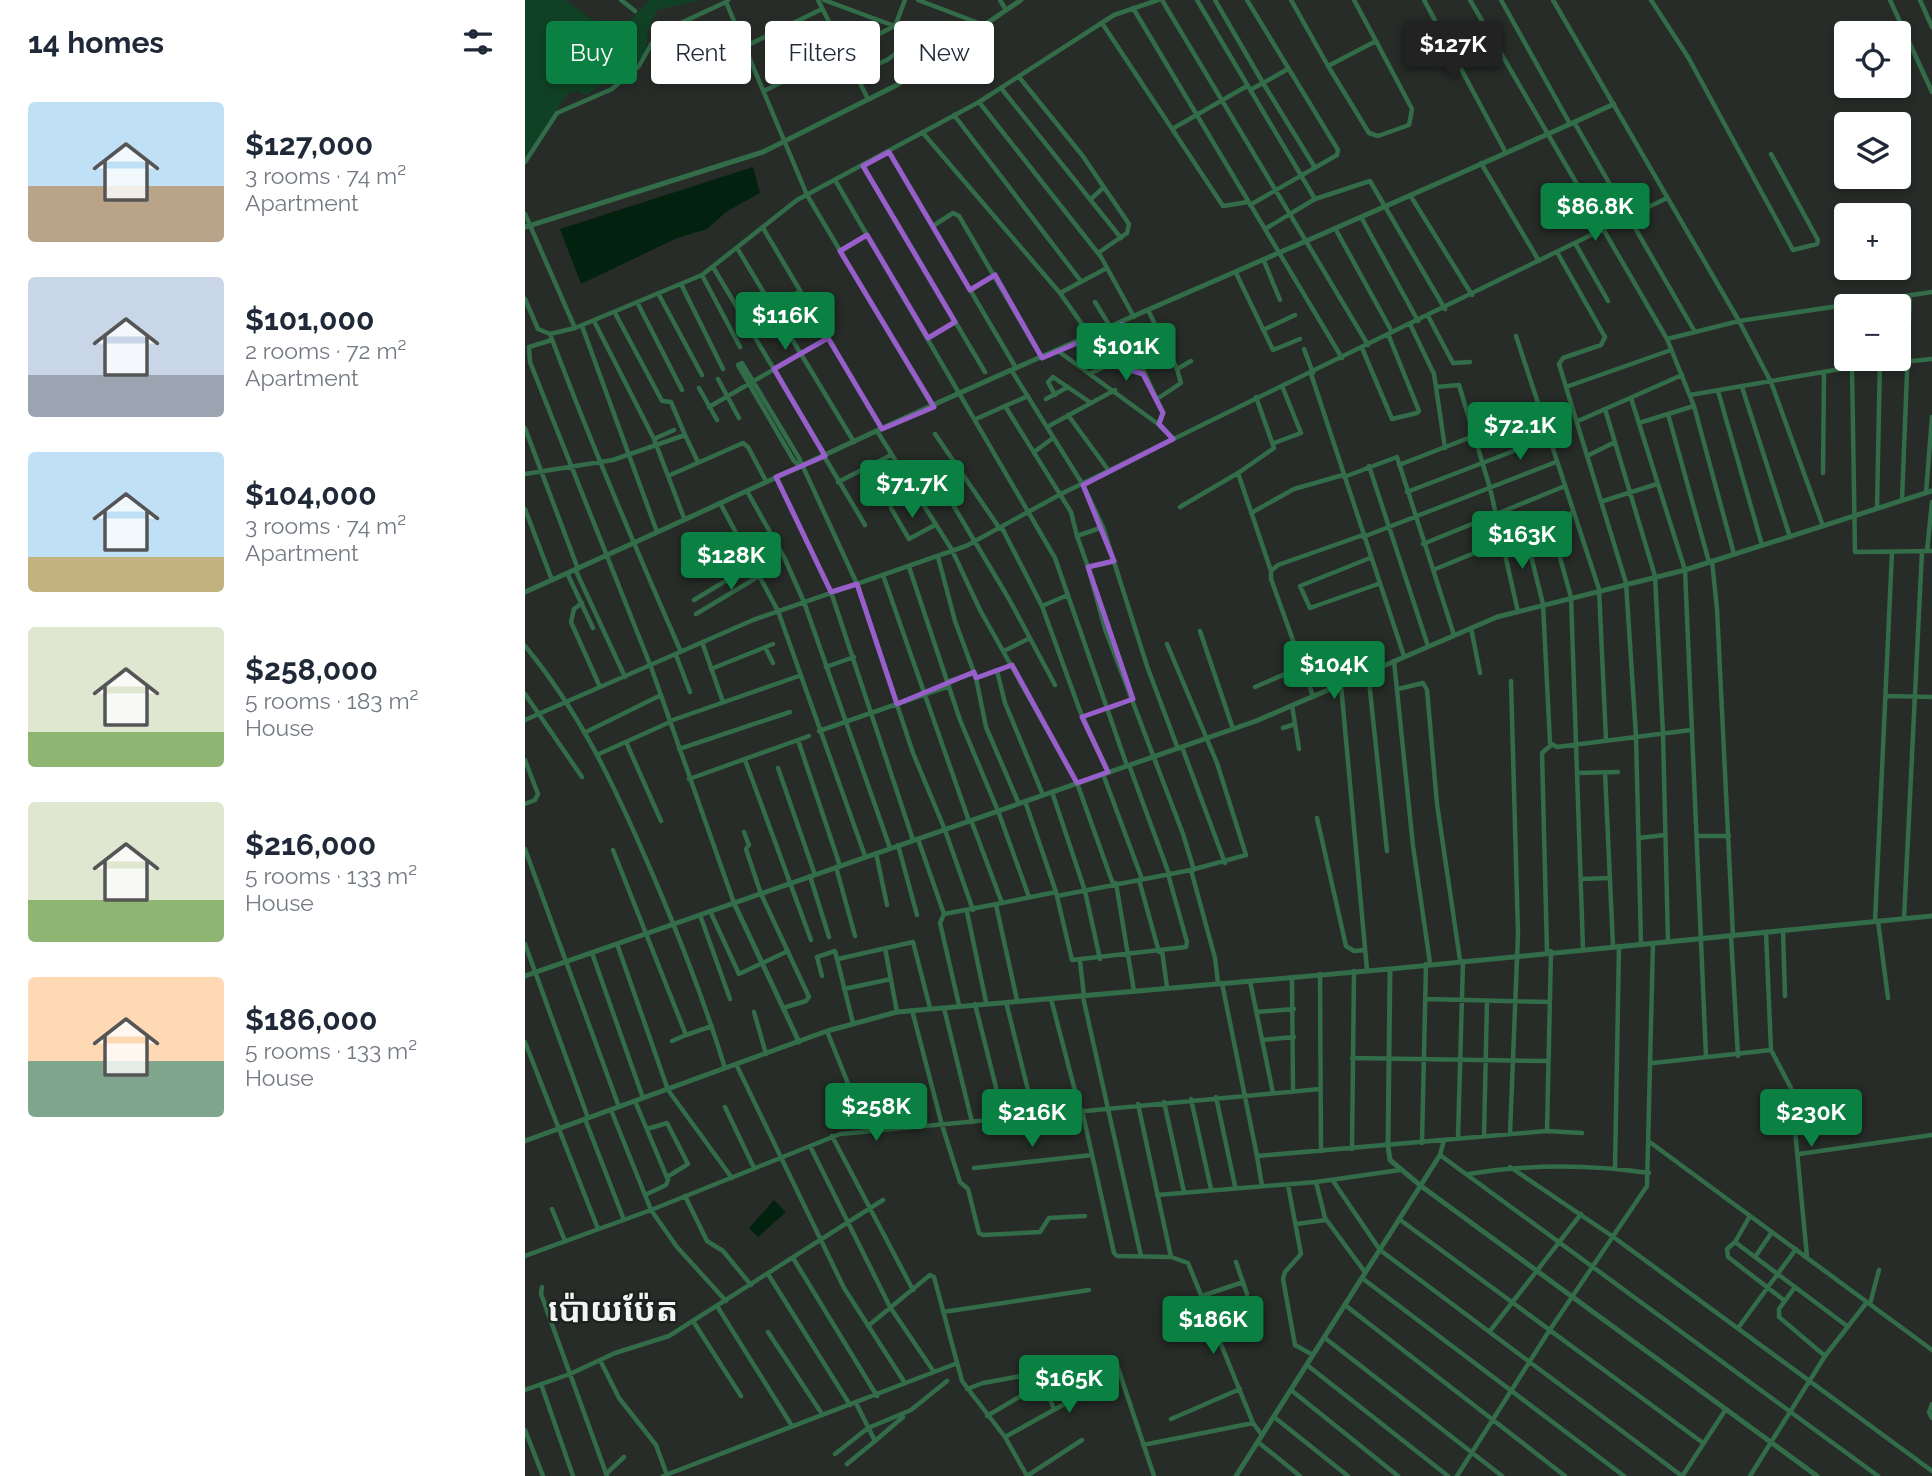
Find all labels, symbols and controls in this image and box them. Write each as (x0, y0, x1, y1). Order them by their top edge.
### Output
chip: Buy (546, 21, 637, 84)
chip: Rent (651, 21, 751, 84)
chip: Filters (765, 21, 880, 84)
chip: New (894, 21, 994, 84)
map controls (1834, 21, 1911, 371)
button: locate (1834, 21, 1911, 98)
pin: $127K (1404, 22, 1502, 81)
icon: filters (459, 23, 497, 61)
text: 14 homes (28, 25, 164, 60)
text: $127K (1419, 30, 1487, 57)
button: layers (1834, 112, 1911, 189)
text: $127,000 (245, 127, 373, 162)
icon: home (84, 130, 168, 214)
text: 3 rooms · 74 m² (245, 162, 406, 189)
pin: $86.8K (1538, 184, 1652, 243)
text: Apartment (245, 189, 359, 216)
text: $86.8K (1557, 192, 1633, 219)
button: + (1834, 203, 1911, 280)
pin: $116K (736, 292, 834, 352)
button: − (1834, 294, 1911, 371)
text: $116K (752, 301, 818, 328)
text: $101,000 (245, 302, 374, 337)
icon: home (84, 305, 168, 389)
pin: $101K (1077, 324, 1175, 383)
text: $101K (1093, 332, 1159, 359)
text: 2 rooms · 72 m² (245, 337, 406, 364)
text: Apartment (245, 364, 359, 391)
pin: $72.1K (1463, 402, 1577, 462)
text: $72.1K (1484, 411, 1556, 438)
pin: $71.7K (855, 461, 969, 520)
text: $71.7K (876, 469, 948, 496)
text: $104,000 (245, 477, 377, 512)
icon: home (84, 480, 168, 564)
text: 3 rooms · 74 m² (245, 512, 406, 539)
pin: $163K (1473, 512, 1571, 571)
text: $163K (1488, 520, 1556, 547)
pin: $128K (682, 532, 780, 592)
text: Apartment (245, 539, 359, 566)
text: $128K (697, 541, 765, 568)
pin: $104K (1285, 642, 1383, 701)
text: $104K (1300, 650, 1368, 677)
text: $258,000 (245, 652, 378, 687)
icon: home (84, 655, 168, 739)
text: 5 rooms · 183 m² (245, 687, 419, 714)
text: House (245, 714, 314, 741)
text: $216,000 (245, 827, 376, 862)
icon: home (84, 830, 168, 914)
text: 5 rooms · 133 m² (245, 862, 417, 889)
text: House (245, 889, 314, 916)
text: $186,000 (245, 1002, 377, 1037)
icon: home (84, 1005, 168, 1089)
text: 5 rooms · 133 m² (245, 1037, 417, 1064)
text: House (245, 1064, 314, 1091)
pin: $258K (827, 1084, 925, 1143)
pin: $216K (983, 1090, 1081, 1149)
pin: $230K (1762, 1090, 1860, 1149)
text: $258K (841, 1092, 911, 1119)
text: $216K (998, 1098, 1066, 1125)
text: $230K (1776, 1098, 1846, 1125)
district label: ប៉ោយប៉ែត (548, 1290, 678, 1329)
pin: $186K (1164, 1296, 1262, 1356)
text: $186K (1178, 1305, 1248, 1332)
pin: $165K (1020, 1356, 1118, 1415)
text: $165K (1035, 1364, 1103, 1391)

